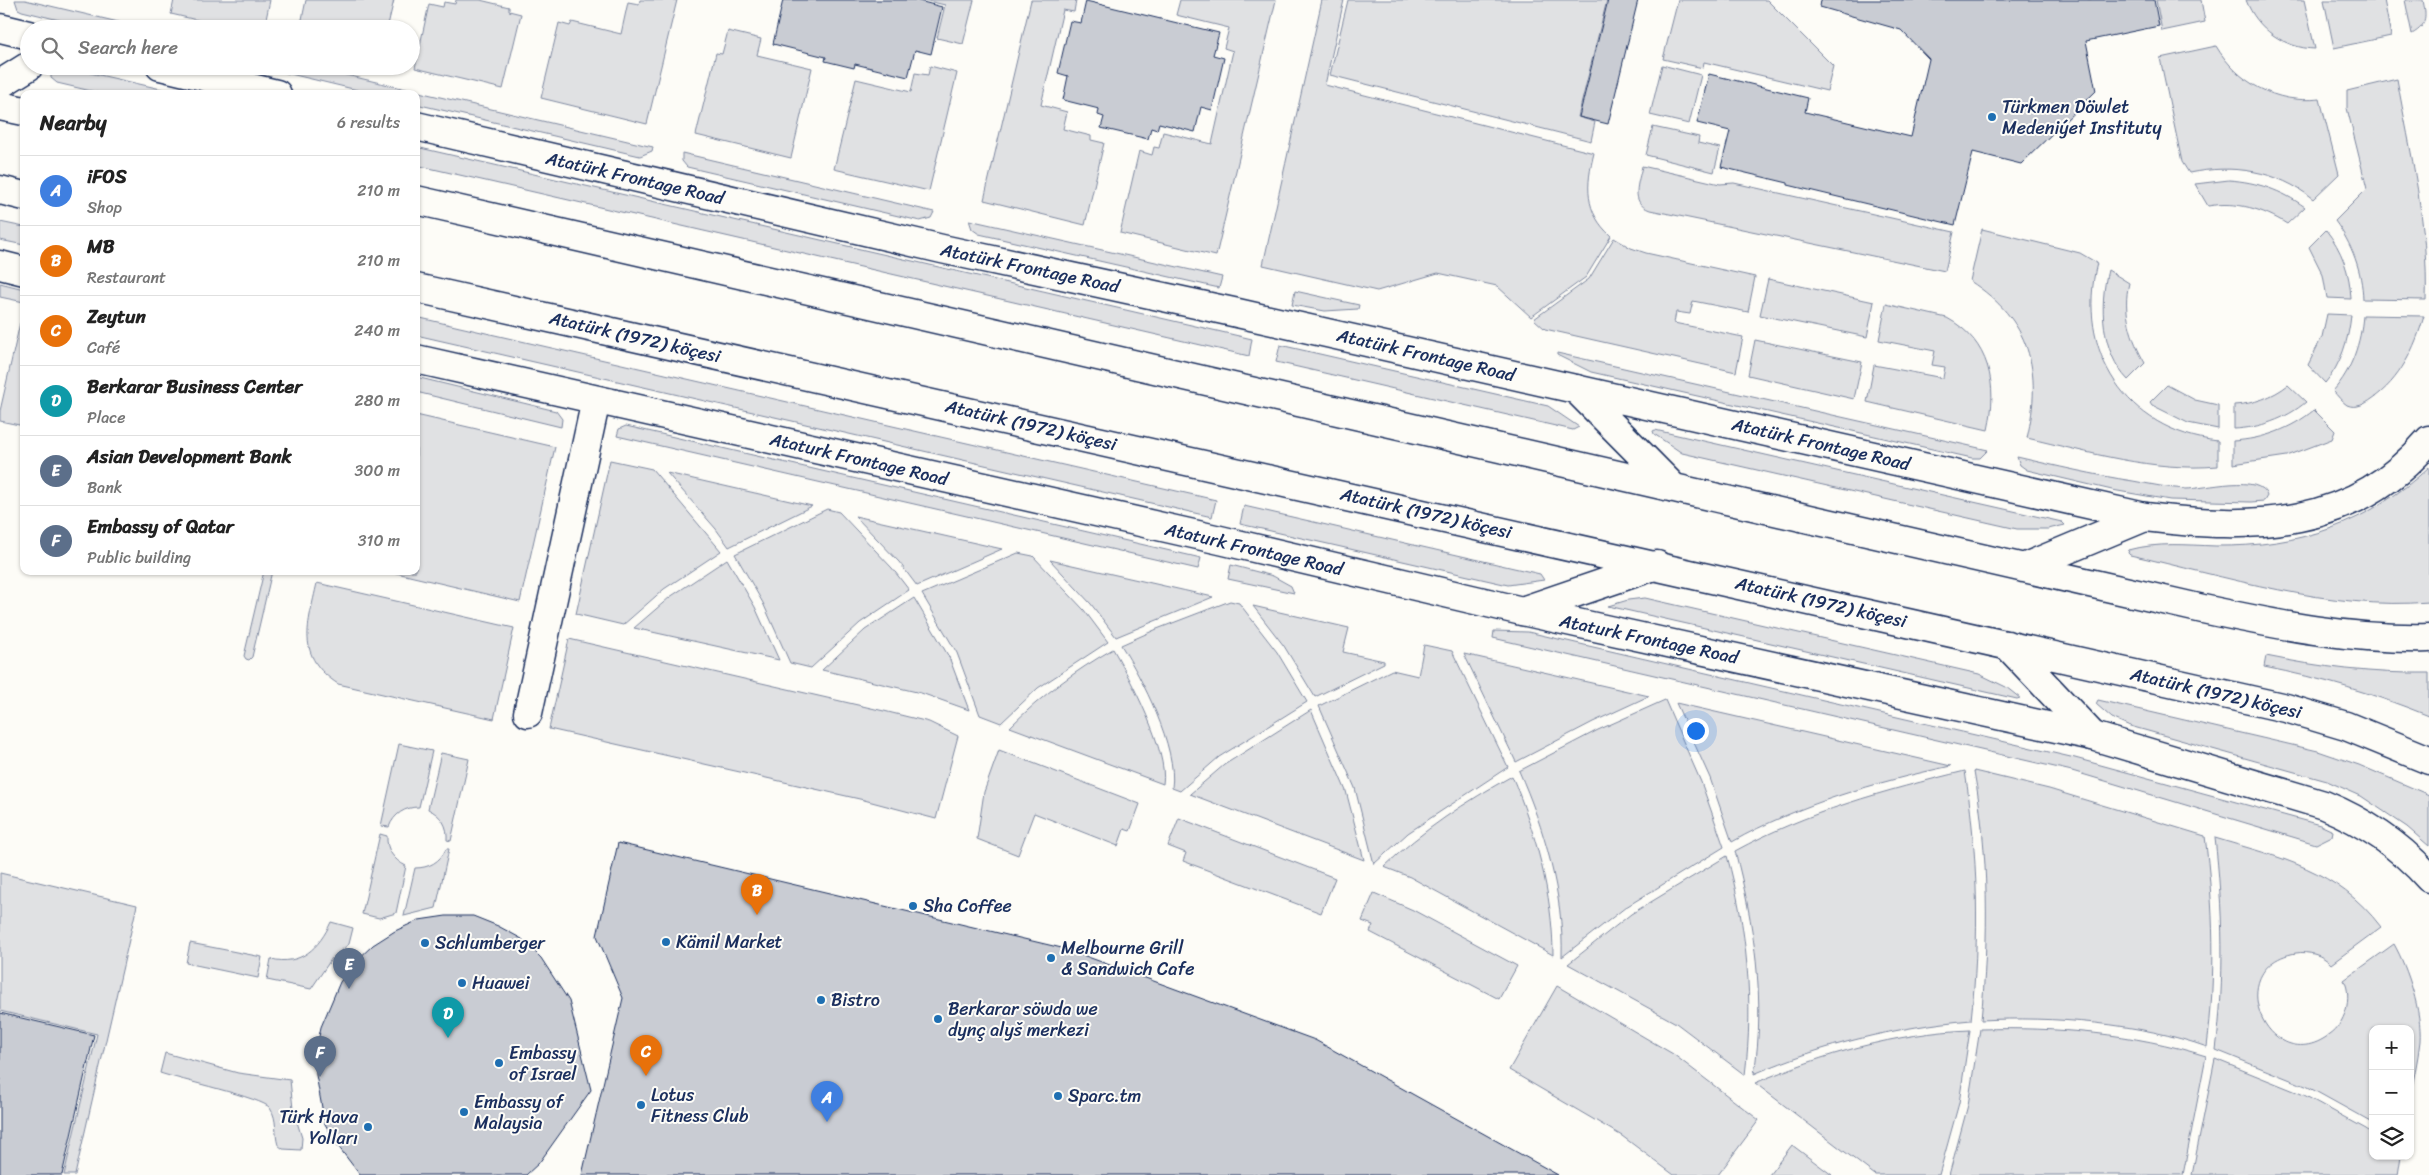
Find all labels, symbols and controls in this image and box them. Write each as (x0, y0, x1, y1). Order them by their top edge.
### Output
search box (20, 20, 420, 75)
text: Search here (78, 31, 178, 64)
icon: search (38, 34, 66, 62)
place label: Türkmen Döwlet Medeniýet Instituty (2002, 91, 2163, 144)
text: Nearby (40, 104, 106, 142)
text: 6 results (337, 108, 400, 137)
marker: Türkmen Döwlet Medeniýet Instituty (1986, 111, 1998, 123)
street label: Atatürk Frontage Road (542, 142, 729, 214)
text: iFOS (87, 160, 127, 193)
text: A (51, 176, 61, 205)
text: 210 m (357, 176, 400, 205)
text: Shop (87, 193, 122, 222)
text: MB (87, 230, 115, 263)
street label: Atatürk Frontage Road (937, 233, 1124, 303)
text: B (51, 246, 61, 275)
text: 210 m (357, 246, 400, 275)
text: Restaurant (87, 263, 166, 292)
text: Zeytun (87, 300, 146, 333)
street label: Atatürk (1972) köçesi (545, 302, 725, 372)
text: C (51, 316, 61, 345)
text: 240 m (354, 316, 400, 345)
street label: Atatürk Frontage Road (1333, 319, 1520, 391)
text: Café (87, 333, 120, 362)
text: Berkarar Business Center (87, 370, 302, 403)
text: D (51, 386, 61, 415)
text: 280 m (355, 386, 400, 415)
street label: Atatürk (1972) köçesi (941, 390, 1121, 460)
text: Place (87, 403, 126, 432)
street label: Atatürk Frontage Road (1728, 408, 1915, 480)
street label: Ataturk Frontage Road (766, 423, 953, 495)
text: Asian Development Bank (87, 440, 292, 473)
text: E (52, 456, 60, 485)
text: 300 m (355, 456, 400, 485)
text: Bank (87, 473, 122, 502)
street label: Atatürk (1972) köçesi (1336, 478, 1516, 548)
text: Embassy of Qatar (87, 510, 233, 543)
street label: Ataturk Frontage Road (1161, 513, 1348, 585)
text: F (52, 526, 60, 555)
text: 310 m (358, 526, 400, 555)
text: Public building (87, 543, 191, 572)
street label: Atatürk (1972) köçesi (1731, 567, 1911, 637)
street label: Ataturk Frontage Road (1556, 604, 1743, 674)
street label: Atatürk (1972) köçesi (2126, 658, 2306, 728)
your location (1683, 718, 1709, 744)
pin: B (741, 874, 773, 915)
place label: Sha Coffee (923, 890, 1012, 922)
marker: Sha Coffee (907, 900, 919, 912)
place label: Kämil Market (676, 926, 783, 958)
place label: Schlumberger (435, 927, 546, 959)
place label: Melbourne Grill & Sandwich Cafe (1061, 932, 1194, 985)
marker: Kämil Market (660, 936, 672, 948)
marker: Schlumberger (419, 937, 431, 949)
pin: E (333, 948, 365, 989)
marker: Melbourne Grill & Sandwich Cafe (1045, 952, 1057, 964)
place label: Huawei (472, 967, 531, 999)
marker: Huawei (456, 977, 468, 989)
place label: Bistro (831, 984, 880, 1016)
place label: Berkarar söwda we dynç alyš merkezi (948, 993, 1098, 1046)
marker: Bistro (815, 994, 827, 1006)
pin: D (432, 997, 464, 1038)
marker: Berkarar söwda we dynç alyš merkezi (932, 1013, 944, 1025)
map controls (2369, 1025, 2414, 1160)
button: + (2369, 1025, 2414, 1070)
pin: C (630, 1035, 662, 1076)
pin: F (304, 1036, 336, 1077)
place label: Embassy of Israel (509, 1037, 577, 1090)
marker: Embassy of Israel (493, 1057, 505, 1069)
button: − (2369, 1070, 2414, 1115)
place label: Lotus Fitness Club (651, 1079, 749, 1132)
place label: Sparc.tm (1068, 1080, 1142, 1112)
pin: A (811, 1081, 843, 1122)
place label: Embassy of Malaysia (474, 1086, 565, 1139)
marker: Sparc.tm (1052, 1090, 1064, 1102)
marker: Lotus Fitness Club (635, 1099, 647, 1111)
place label: Türk Hava Yolları (279, 1101, 359, 1154)
marker: Embassy of Malaysia (458, 1106, 470, 1118)
button: layers (2369, 1115, 2414, 1160)
marker: Türk Hava Yolları (362, 1121, 374, 1133)

